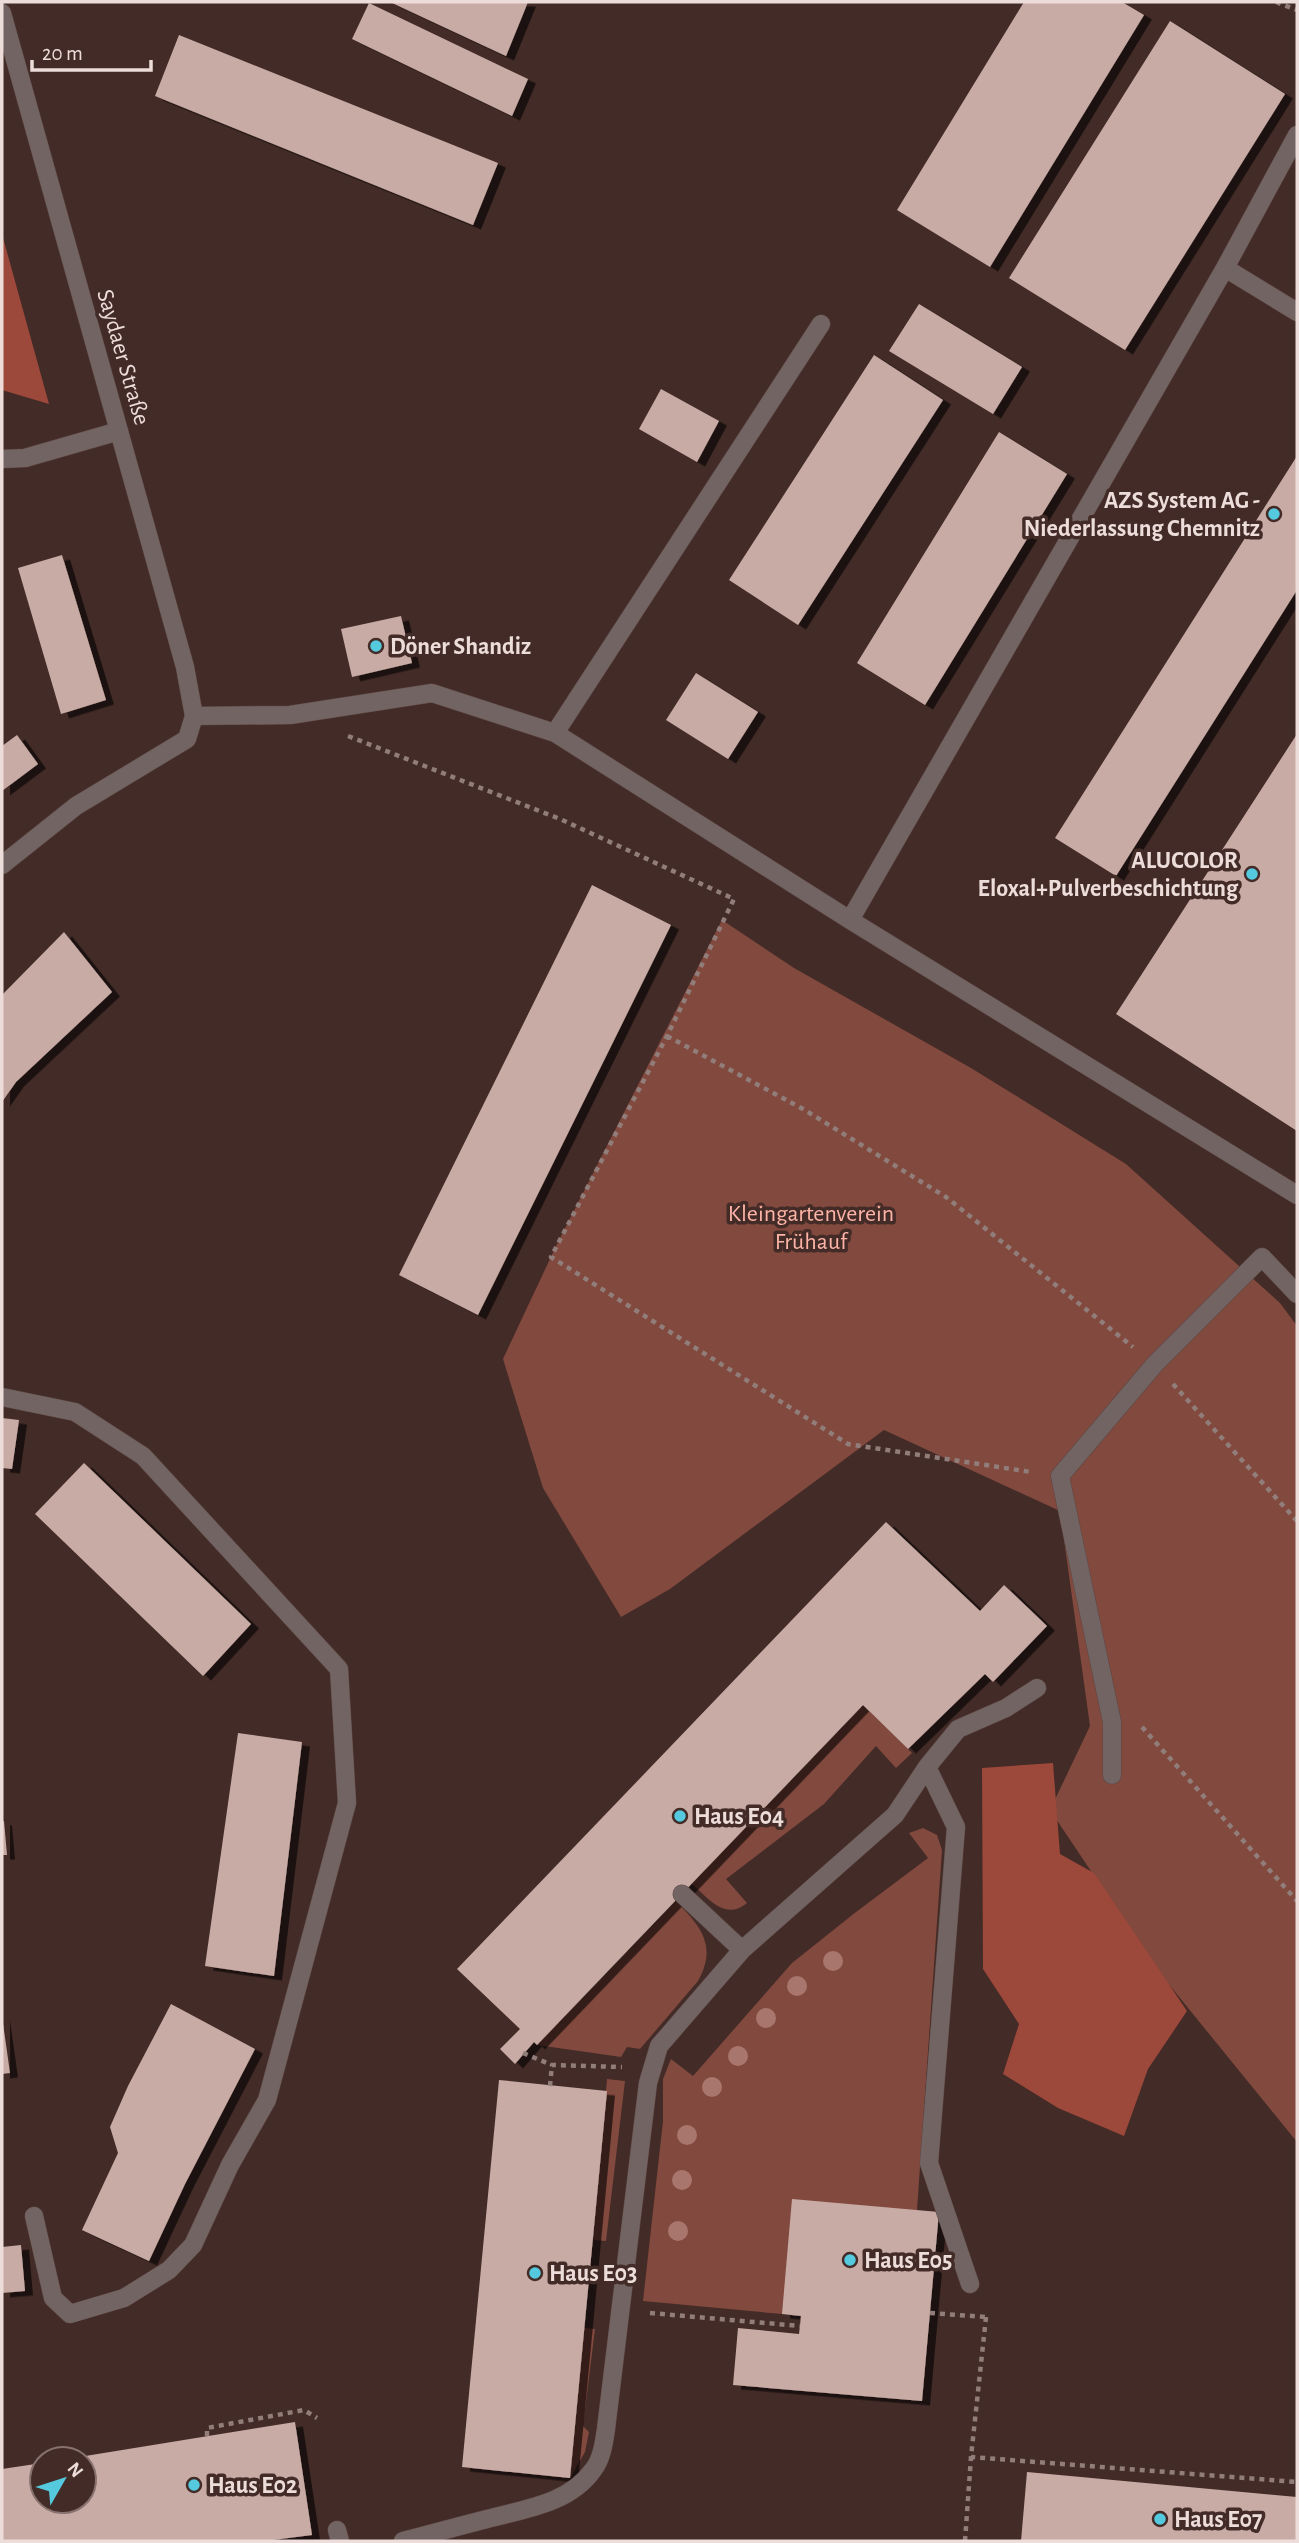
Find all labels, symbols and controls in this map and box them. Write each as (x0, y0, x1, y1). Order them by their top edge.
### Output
scale bar (32, 28, 150, 72)
text: 20 m (42, 43, 83, 64)
street label: Saydaer Straße (92, 287, 154, 428)
place label: AZS System AG - Niederlassung Chemnitz (1024, 489, 1260, 541)
marker: AZS System AG - Niederlassung Chemnitz (1266, 506, 1282, 522)
place label: Döner Shandiz (390, 635, 531, 659)
marker: Döner Shandiz (368, 638, 384, 654)
place label: ALUCOLOR Eloxal+Pulverbeschichtung (978, 849, 1239, 901)
marker: ALUCOLOR Eloxal+Pulverbeschichtung (1244, 866, 1260, 882)
park label: Kleingartenverein Frühauf (728, 1202, 894, 1254)
place label: Haus E04 (694, 1805, 784, 1829)
marker: Haus E04 (672, 1808, 688, 1824)
place label: Haus E05 (864, 2249, 952, 2273)
marker: Haus E05 (842, 2252, 858, 2268)
place label: Haus E03 (549, 2262, 637, 2286)
marker: Haus E03 (527, 2265, 543, 2281)
north arrow (28, 2445, 98, 2515)
text: N (64, 2459, 87, 2481)
place label: Haus E02 (208, 2474, 297, 2498)
marker: Haus E02 (186, 2477, 202, 2493)
place label: Haus E07 (1174, 2508, 1262, 2532)
marker: Haus E07 (1152, 2511, 1168, 2527)

